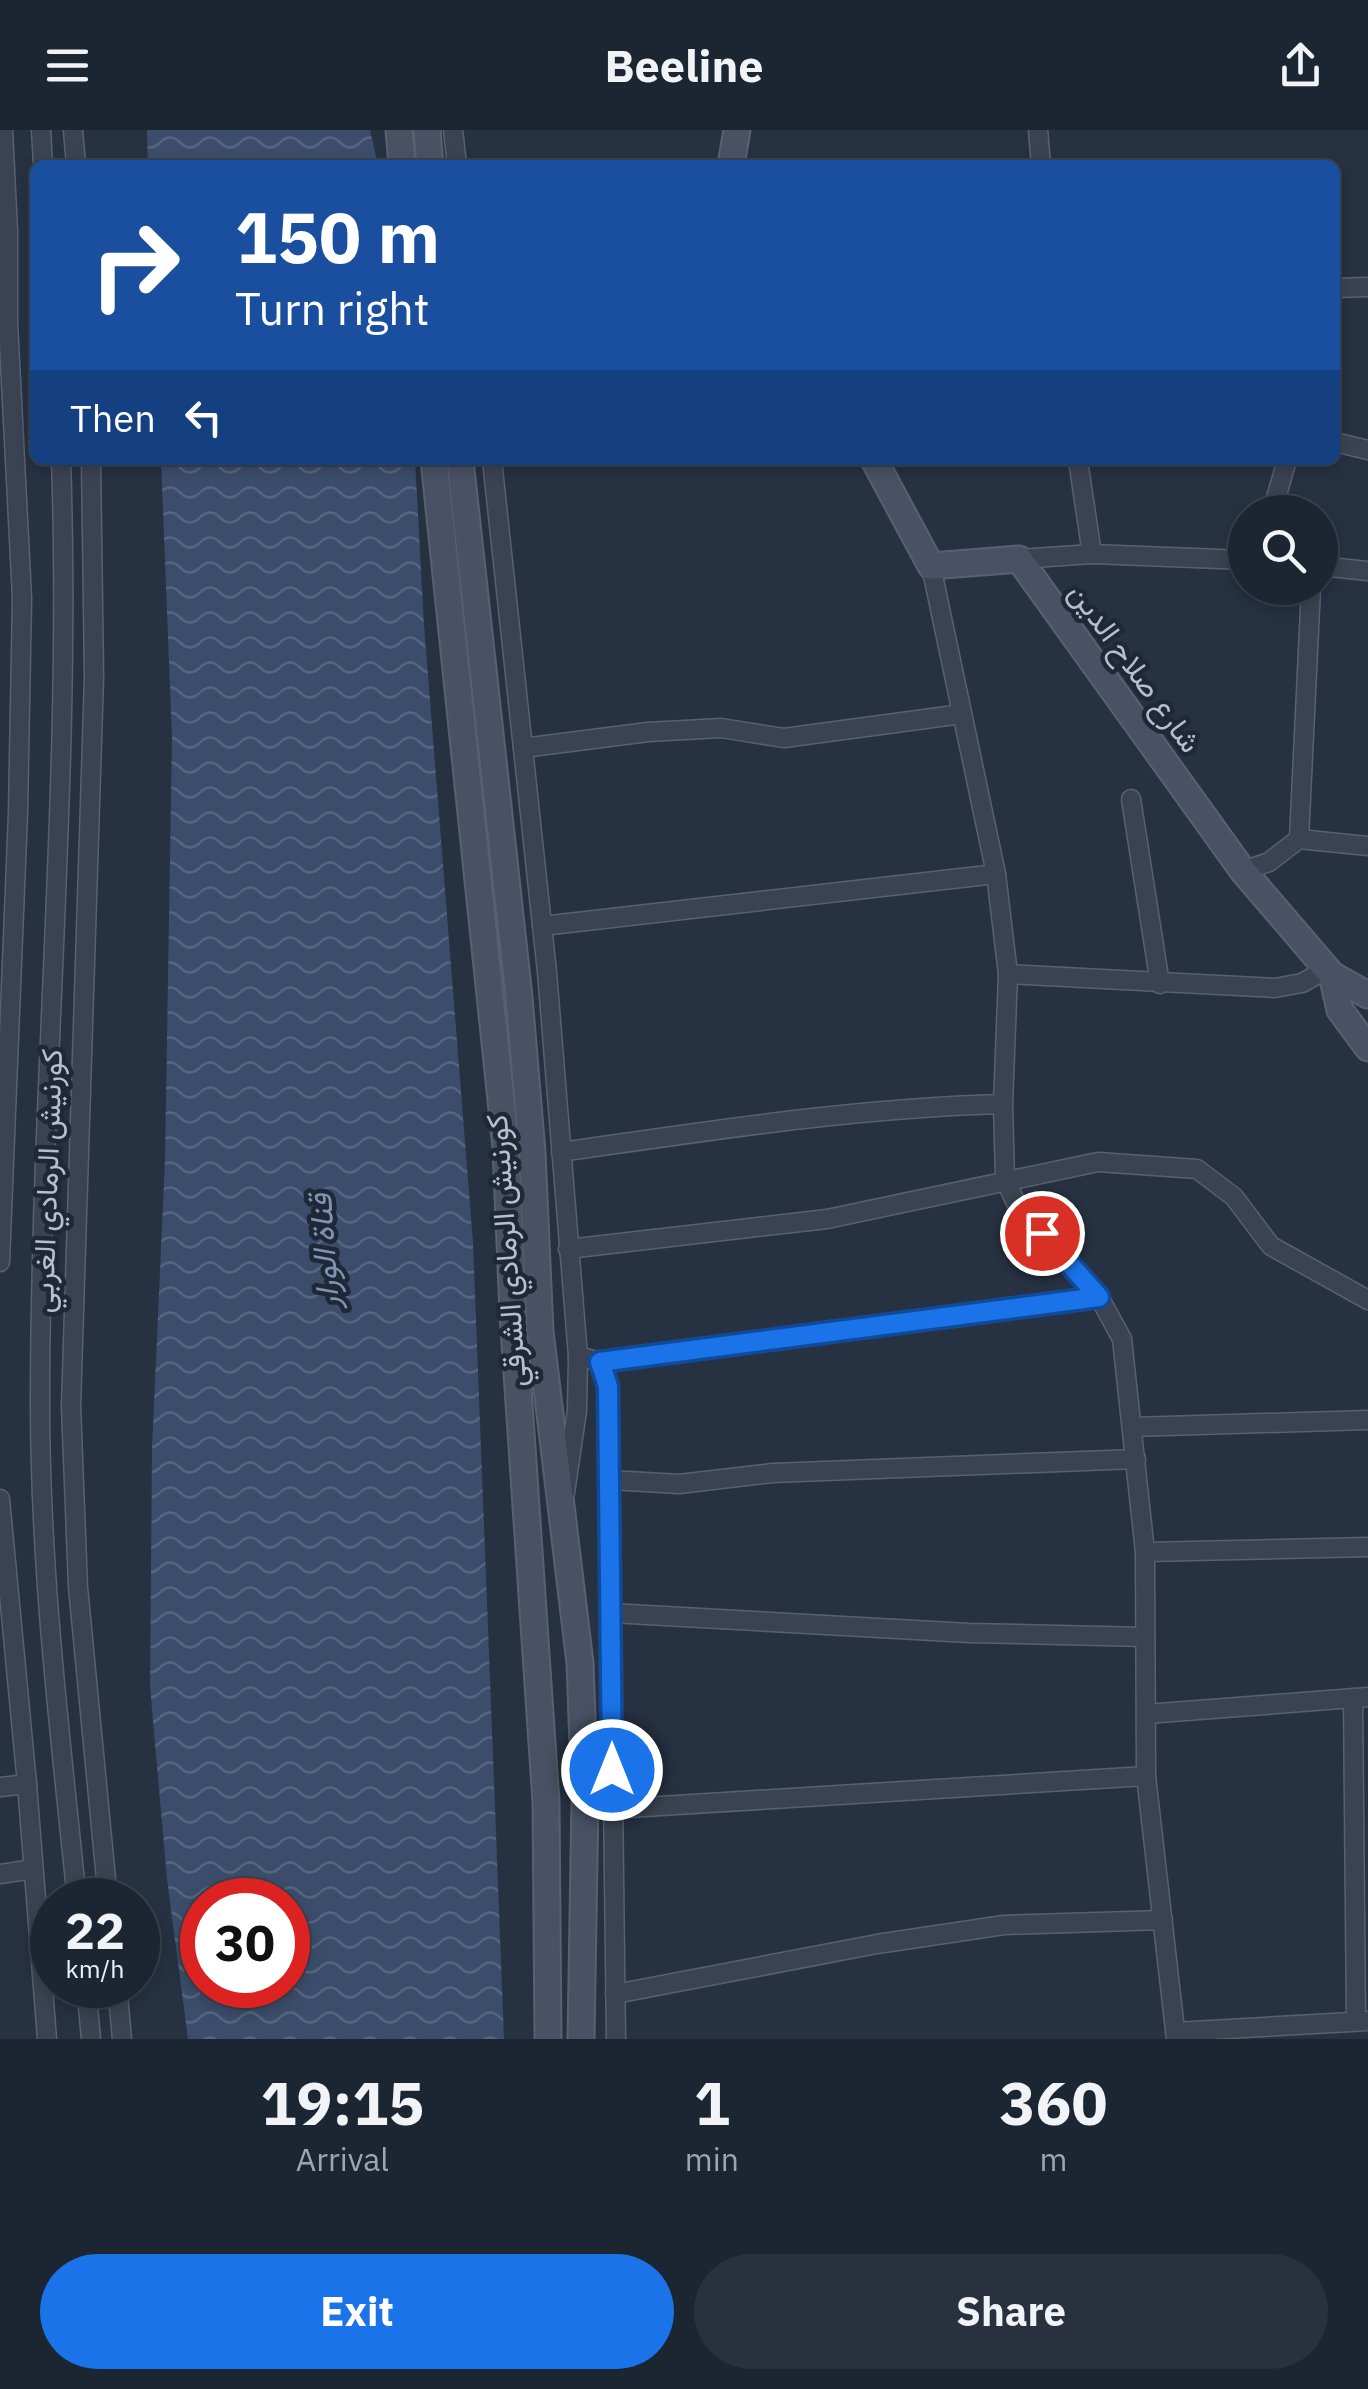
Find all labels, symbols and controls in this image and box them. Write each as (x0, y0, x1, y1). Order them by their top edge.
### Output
text: Beeline (604, 36, 764, 94)
icon: menu (40, 38, 95, 93)
icon: share (1273, 38, 1328, 93)
text: 150 m (235, 191, 440, 282)
icon: right (70, 200, 200, 330)
text: Turn right (235, 279, 430, 337)
icon: left (176, 390, 231, 445)
text: Then (70, 393, 156, 442)
map controls (1228, 495, 1338, 605)
button: search (1228, 495, 1338, 605)
street label: شارع صلاح الدين (1059, 574, 1211, 761)
street label: كورنيش الرمادي الغربي (22, 1048, 76, 1314)
street label: كورنيش الرمادي الشرقي (476, 1113, 540, 1389)
water label: قناة الورار (298, 1190, 348, 1311)
pin (1000, 1191, 1085, 1276)
icon: arrive (1015, 1206, 1070, 1261)
position arrow (560, 1718, 664, 1822)
speed limit sign: 30 (180, 1878, 310, 2008)
text: 22 (65, 1898, 125, 1963)
text: km/h (66, 1952, 124, 1985)
text: 19:15 (261, 2063, 424, 2142)
text: 1 (694, 2063, 730, 2142)
text: 360 (999, 2063, 1107, 2142)
text: Arrival (296, 2138, 389, 2180)
text: min (685, 2138, 739, 2180)
text: m (1040, 2138, 1067, 2180)
button: Exit (40, 2254, 674, 2369)
button: Share (694, 2254, 1328, 2369)

